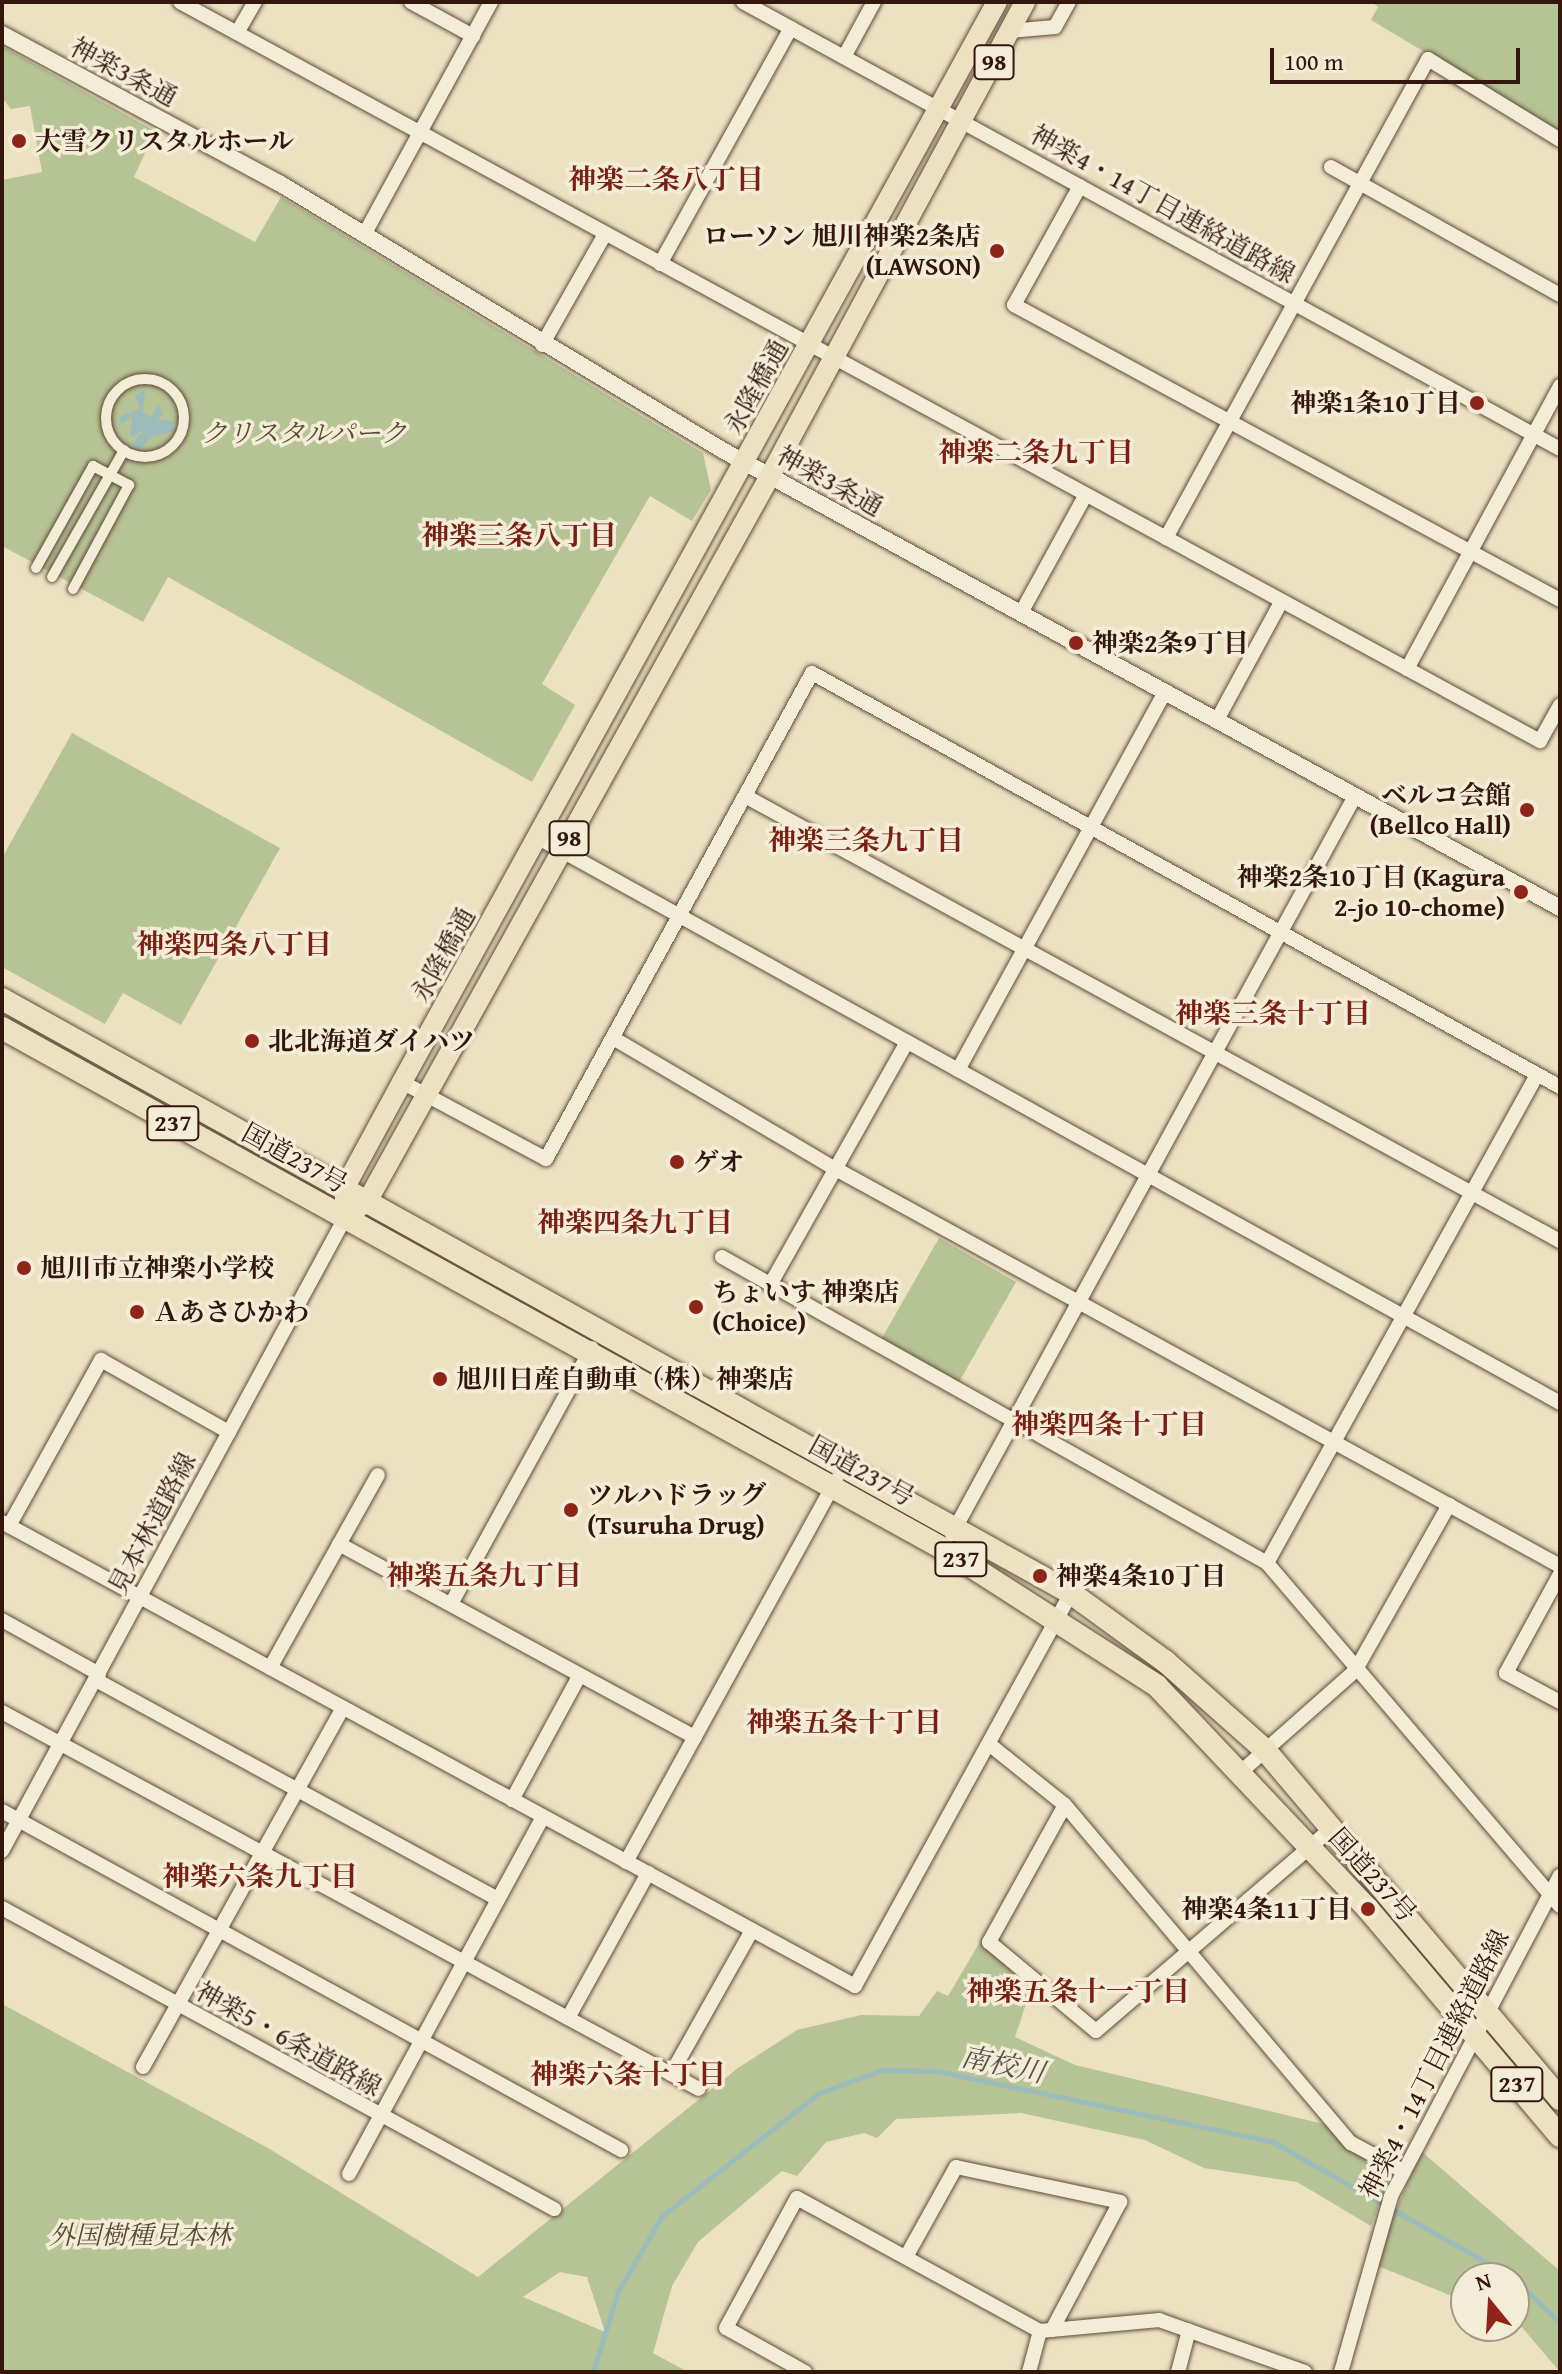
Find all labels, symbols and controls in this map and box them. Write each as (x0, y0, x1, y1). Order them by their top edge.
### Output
street label: 神楽3条通 (65, 31, 183, 113)
scale bar (1274, 32, 1524, 82)
road number: 98 (972, 42, 1016, 82)
text: 100 m (1284, 44, 1344, 79)
street label: 神楽4・14丁目連絡道路線 (1025, 118, 1301, 290)
place label: 大雪クリスタルホール (35, 125, 295, 157)
marker: 大雪クリスタルホール (10, 132, 28, 150)
district label: 神楽二条八丁目 (568, 162, 764, 196)
place label: ローソン 旭川神楽2条店 (LAWSON) (702, 220, 981, 282)
marker: ローソン 旭川神楽2条店 (LAWSON) (988, 242, 1006, 260)
street label: 永隆橋通 (717, 334, 795, 440)
place label: 神楽1条10丁目 (1291, 387, 1461, 419)
marker: 神楽1条10丁目 (1468, 394, 1486, 412)
park label: クリスタルパーク (200, 417, 408, 449)
district label: 神楽二条九丁目 (938, 435, 1134, 469)
street label: 神楽3条通 (771, 439, 889, 523)
district label: 神楽三条八丁目 (421, 518, 617, 552)
place label: 神楽2条9丁目 (1092, 627, 1249, 659)
marker: 神楽2条9丁目 (1067, 634, 1085, 652)
place label: ベルコ会館 (Bellco Hall) (1370, 779, 1511, 840)
marker: ベルコ会館 (Bellco Hall) (1518, 801, 1536, 819)
road number: 98 (547, 818, 591, 858)
district label: 神楽三条九丁目 (768, 823, 964, 857)
place label: 神楽2条10丁目 (Kagura 2-jo 10-chome) (1237, 861, 1505, 922)
marker: 神楽2条10丁目 (Kagura 2-jo 10-chome) (1512, 883, 1530, 901)
street label: 永隆橋通 (404, 902, 482, 1008)
district label: 神楽四条八丁目 (136, 927, 332, 961)
district label: 神楽三条十丁目 (1175, 996, 1371, 1030)
place label: 北北海道ダイハツ (268, 1025, 476, 1057)
marker: 北北海道ダイハツ (243, 1032, 261, 1050)
road number: 237 (145, 1103, 201, 1143)
street label: 国道237号 (237, 1116, 353, 1200)
place label: ゲオ (693, 1146, 745, 1178)
marker: ゲオ (668, 1153, 686, 1171)
district label: 神楽四条九丁目 (537, 1205, 733, 1239)
place label: 旭川市立神楽小学校 (40, 1252, 274, 1284)
marker: 旭川市立神楽小学校 (15, 1259, 33, 1277)
place label: ちょいす 神楽店 (Choice) (712, 1276, 900, 1338)
place label: Ａあさひかわ (153, 1296, 309, 1328)
marker: ちょいす 神楽店 (Choice) (687, 1298, 705, 1316)
marker: Ａあさひかわ (128, 1303, 146, 1321)
place label: 旭川日産自動車（株）神楽店 (456, 1363, 794, 1395)
marker: 旭川日産自動車（株）神楽店 (431, 1370, 449, 1388)
district label: 神楽四条十丁目 (1011, 1407, 1207, 1441)
street label: 国道237号 (804, 1429, 920, 1513)
street label: 見本林道路線 (102, 1447, 202, 1599)
place label: ツルハドラッグ (Tsuruha Drug) (587, 1479, 769, 1540)
marker: ツルハドラッグ (Tsuruha Drug) (562, 1501, 580, 1519)
road number: 237 (933, 1539, 989, 1579)
district label: 神楽五条九丁目 (386, 1558, 582, 1592)
place label: 神楽4条10丁目 (1056, 1560, 1226, 1592)
marker: 神楽4条10丁目 (1031, 1567, 1049, 1585)
district label: 神楽五条十丁目 (746, 1705, 942, 1739)
street label: 国道237号 (1323, 1822, 1423, 1928)
district label: 神楽六条九丁目 (162, 1859, 358, 1893)
place label: 神楽4条11丁目 (1182, 1893, 1352, 1925)
marker: 神楽4条11丁目 (1359, 1900, 1377, 1918)
street label: 神楽4・14丁目連絡道路線 (1353, 1924, 1515, 2204)
district label: 神楽五条十一丁目 (966, 1974, 1190, 2008)
street label: 神楽5・6条道路線 (191, 1975, 387, 2103)
water label: 南校川 (958, 2039, 1048, 2089)
district label: 神楽六条十丁目 (530, 2057, 726, 2091)
road number: 237 (1489, 2064, 1545, 2104)
park label: 外国樹種見本林 (49, 2219, 231, 2251)
north arrow (1450, 2262, 1530, 2342)
text: N (1471, 2264, 1495, 2299)

